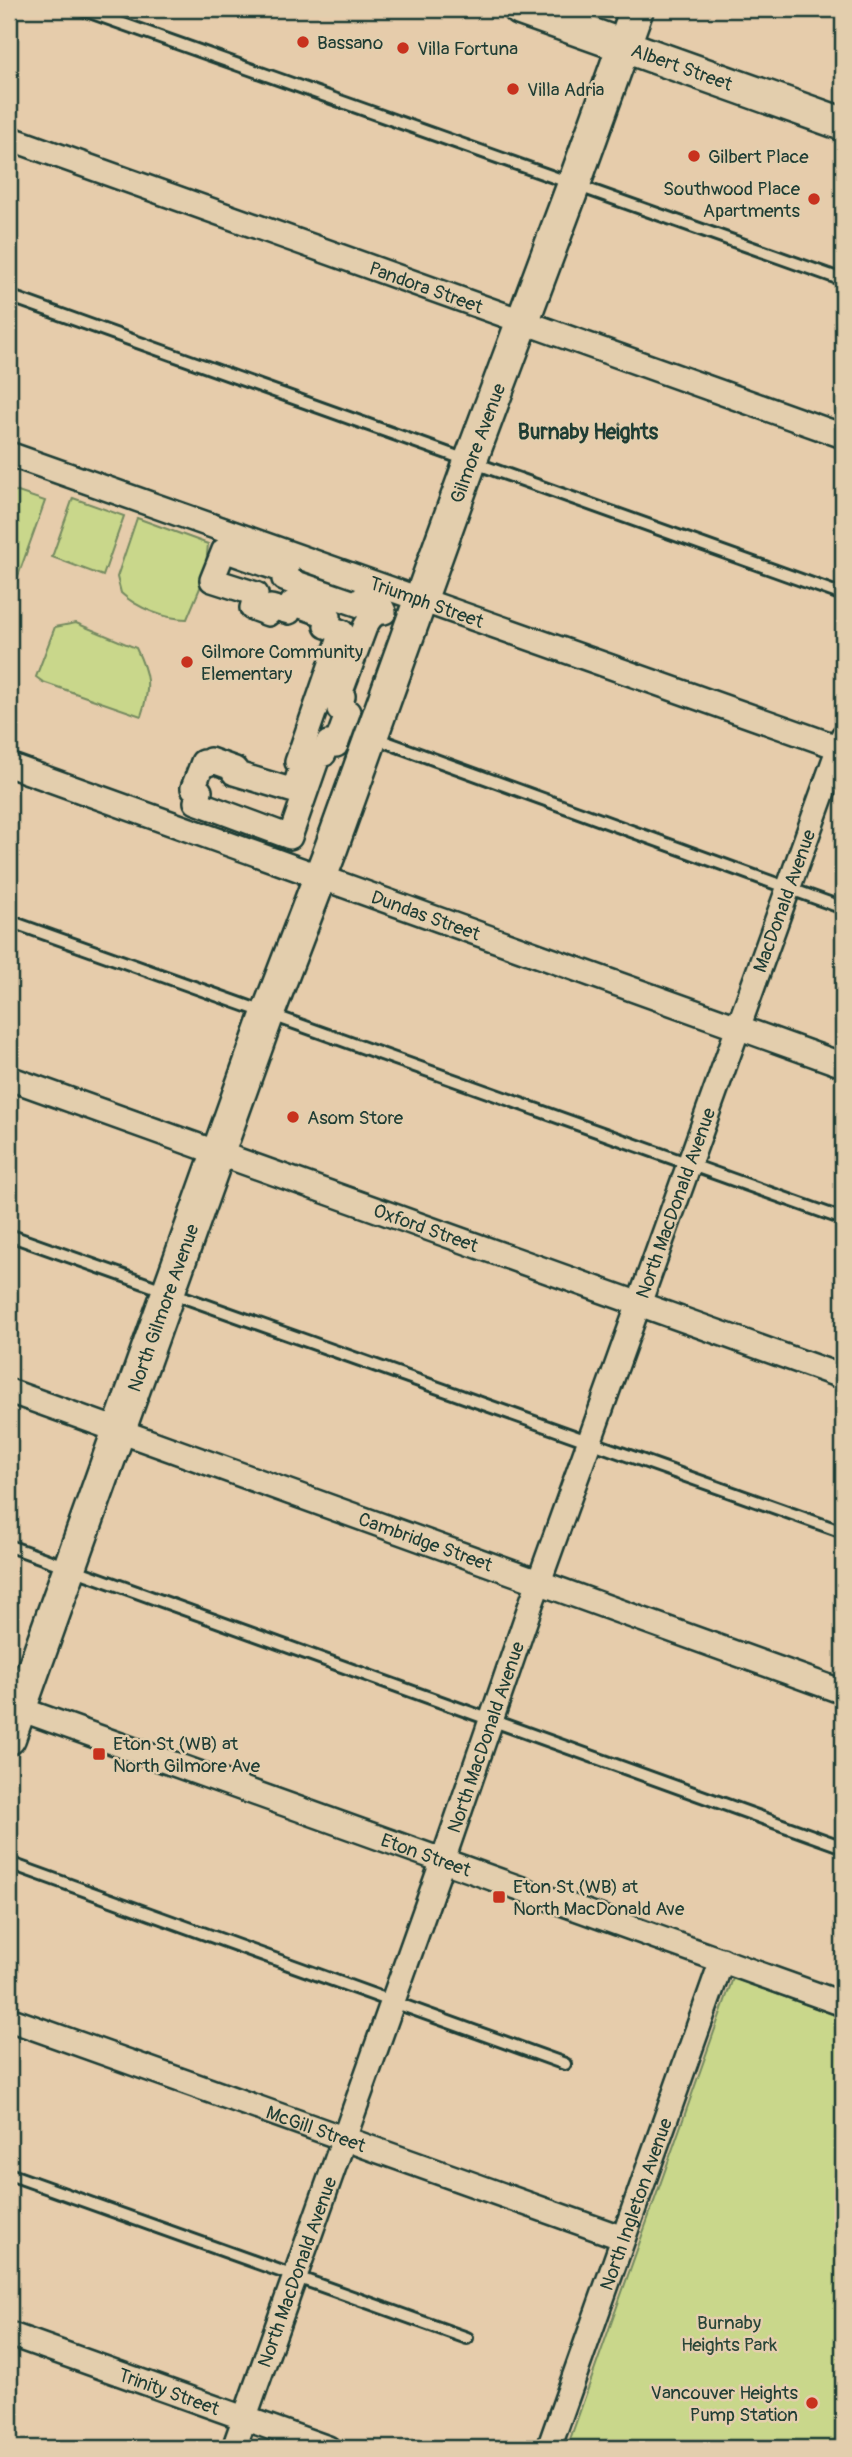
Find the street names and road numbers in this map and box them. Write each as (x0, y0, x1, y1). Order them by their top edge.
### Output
street label: Albert Street (628, 39, 736, 97)
street label: Pandora Street (366, 257, 486, 319)
street label: Gilmore Avenue (445, 380, 512, 507)
street label: Triumph Street (366, 571, 487, 634)
street label: MacDonald Avenue (748, 826, 822, 976)
street label: Dundas Street (368, 885, 484, 947)
street label: North MacDonald Avenue (631, 1104, 722, 1302)
street label: Oxford Street (370, 1199, 482, 1258)
street label: North Gilmore Avenue (123, 1220, 205, 1395)
street label: Cambridge Street (355, 1507, 496, 1578)
street label: North MacDonald Avenue (442, 1638, 530, 1836)
street label: Eton Street (377, 1828, 474, 1883)
street label: McGill Street (263, 2101, 369, 2158)
street label: North Ingleton Avenue (595, 2114, 678, 2294)
street label: North MacDonald Avenue (253, 2173, 343, 2371)
street label: Trinity Street (115, 2363, 223, 2421)

